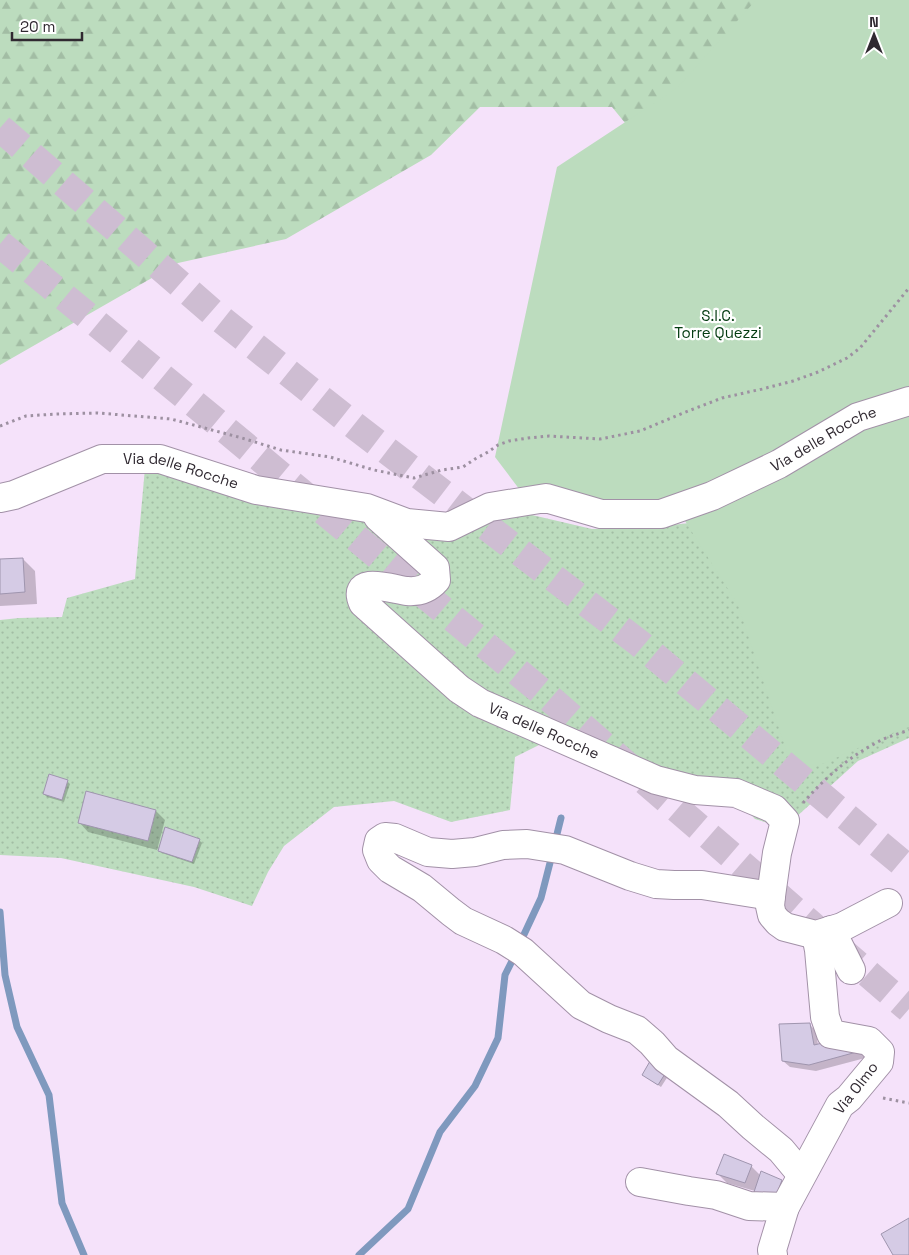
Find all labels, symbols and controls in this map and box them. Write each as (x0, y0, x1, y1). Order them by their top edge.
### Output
scale bar (12, 10, 82, 42)
north arrow (849, 10, 899, 60)
text: N (869, 13, 879, 31)
text: 20 m (20, 17, 55, 36)
park label: S.I.C. Torre Quezzi (674, 306, 762, 342)
street label: Via delle Rocche (767, 402, 879, 476)
street label: Via delle Rocche (123, 449, 241, 493)
street label: Via delle Rocche (486, 698, 602, 763)
street label: Via Olmo (829, 1058, 882, 1118)

